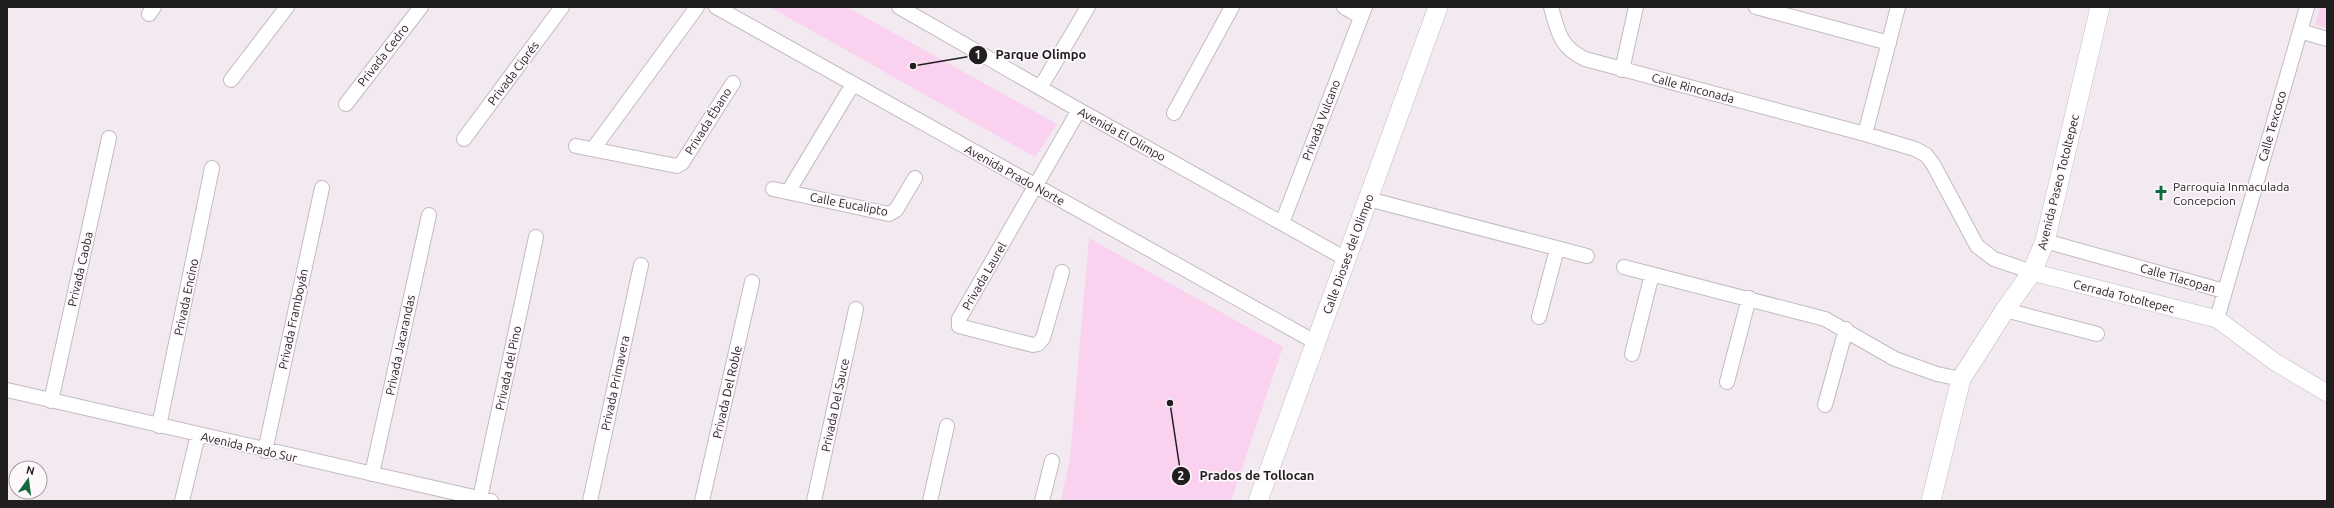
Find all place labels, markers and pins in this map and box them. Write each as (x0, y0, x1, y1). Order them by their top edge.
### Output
callout: Parque Olimpo (968, 42, 1095, 67)
place label: Parroquia Inmaculada Concepcion (2173, 180, 2289, 207)
church icon: Parroquia Inmaculada Concepcion (2152, 184, 2170, 202)
callout: Prados de Tollocan (1171, 463, 1322, 488)

